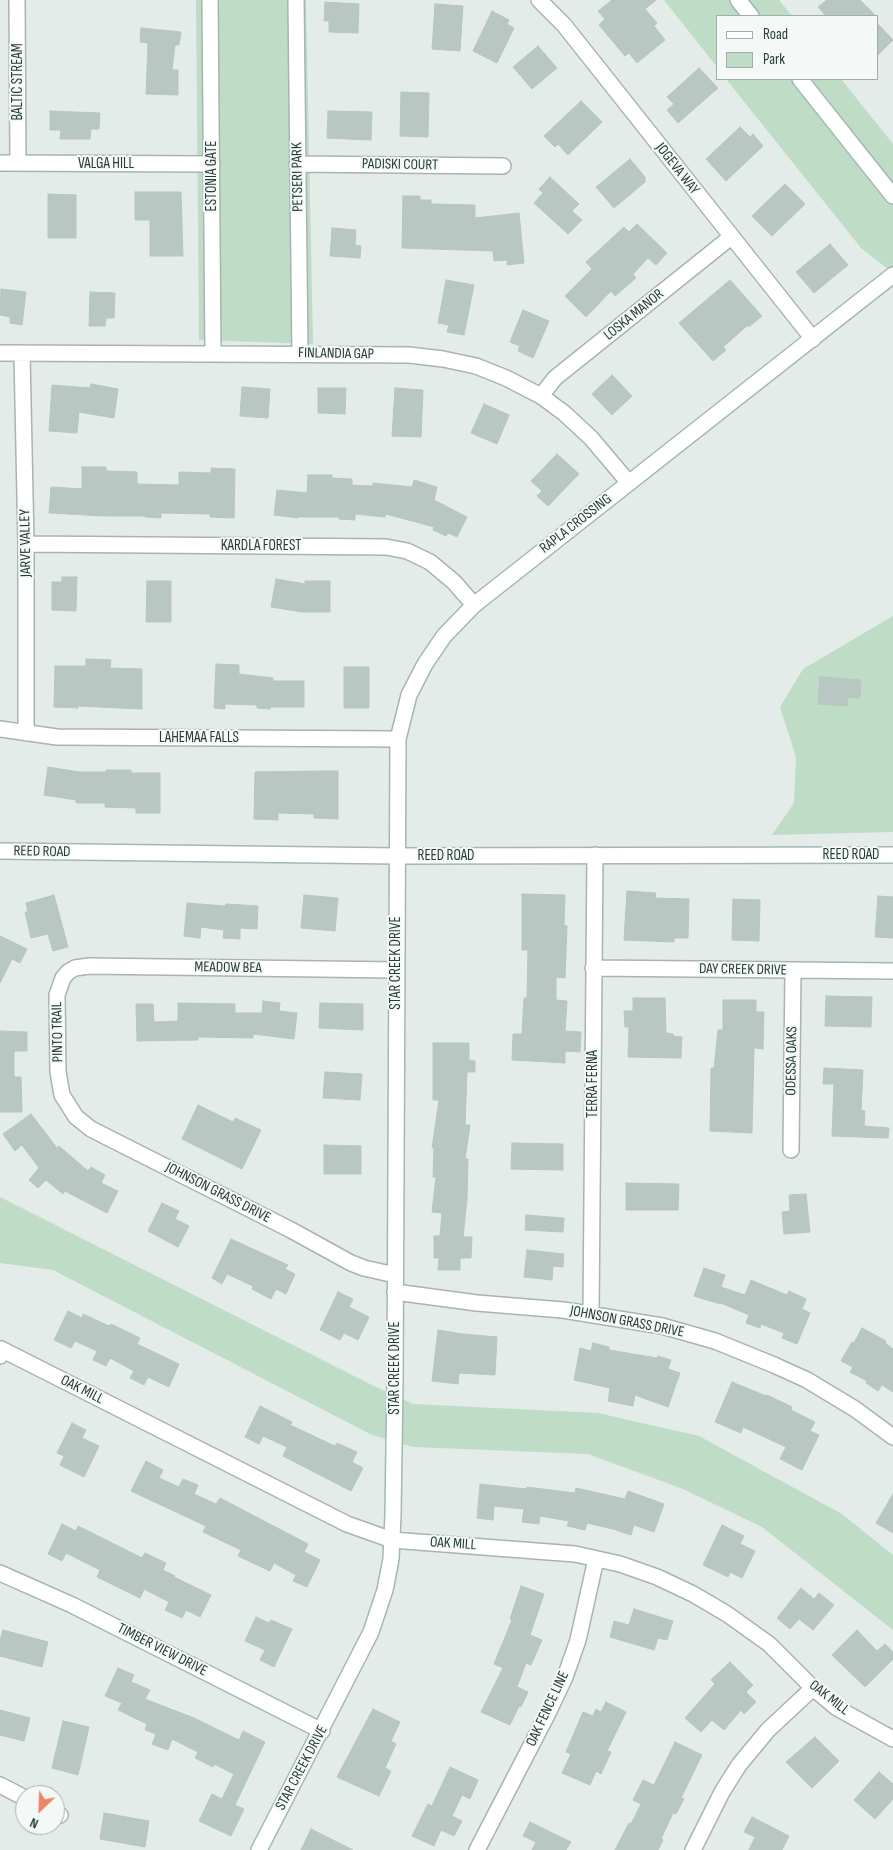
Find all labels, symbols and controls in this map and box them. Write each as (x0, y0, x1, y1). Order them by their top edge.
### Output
legend (716, 15, 878, 80)
text: Road (763, 25, 788, 44)
street label: BALTIC STREAM (9, 43, 27, 121)
text: Park (763, 50, 785, 69)
street label: JOGEVA WAY (651, 140, 703, 198)
street label: ESTONIA GATE (203, 141, 221, 211)
street label: PETSERI PARK (288, 142, 308, 212)
street label: VALGA HILL (78, 155, 134, 173)
street label: PADISKI COURT (362, 155, 438, 175)
street label: LOSKA MANOR (600, 285, 668, 345)
street label: FINLANDIA GAP (298, 344, 374, 364)
street label: RAPLA CROSSING (536, 490, 616, 558)
street label: JARVE VALLEY (16, 509, 36, 577)
street label: KARDLA FOREST (221, 537, 301, 555)
street label: LAHEMAA FALLS (159, 729, 239, 747)
street label: REED ROAD (13, 843, 71, 861)
street label: REED ROAD (823, 846, 879, 864)
street label: REED ROAD (418, 847, 474, 865)
street label: STAR CREEK DRIVE (387, 916, 405, 1010)
street label: MEADOW BEA (194, 958, 262, 978)
street label: DAY CREEK DRIVE (699, 960, 787, 980)
street label: PINTO TRAIL (48, 1002, 68, 1062)
street label: ODESSA OAKS (782, 1026, 802, 1096)
street label: TERRA FERNA (584, 1050, 602, 1118)
street label: JOHNSON GRASS DRIVE (162, 1159, 274, 1227)
street label: JOHNSON GRASS DRIVE (569, 1302, 685, 1342)
street label: STAR CREEK DRIVE (386, 1321, 404, 1415)
street label: OAK MILL (57, 1372, 107, 1408)
street label: OAK MILL (429, 1533, 477, 1555)
street label: TIMBER VIEW DRIVE (114, 1620, 210, 1680)
street label: OAK FENCE LINE (523, 1669, 573, 1749)
street label: OAK MILL (805, 1677, 853, 1719)
street label: STAR CREEK DRIVE (272, 1722, 332, 1814)
north arrow (15, 1785, 65, 1835)
text: N (27, 1814, 41, 1833)

